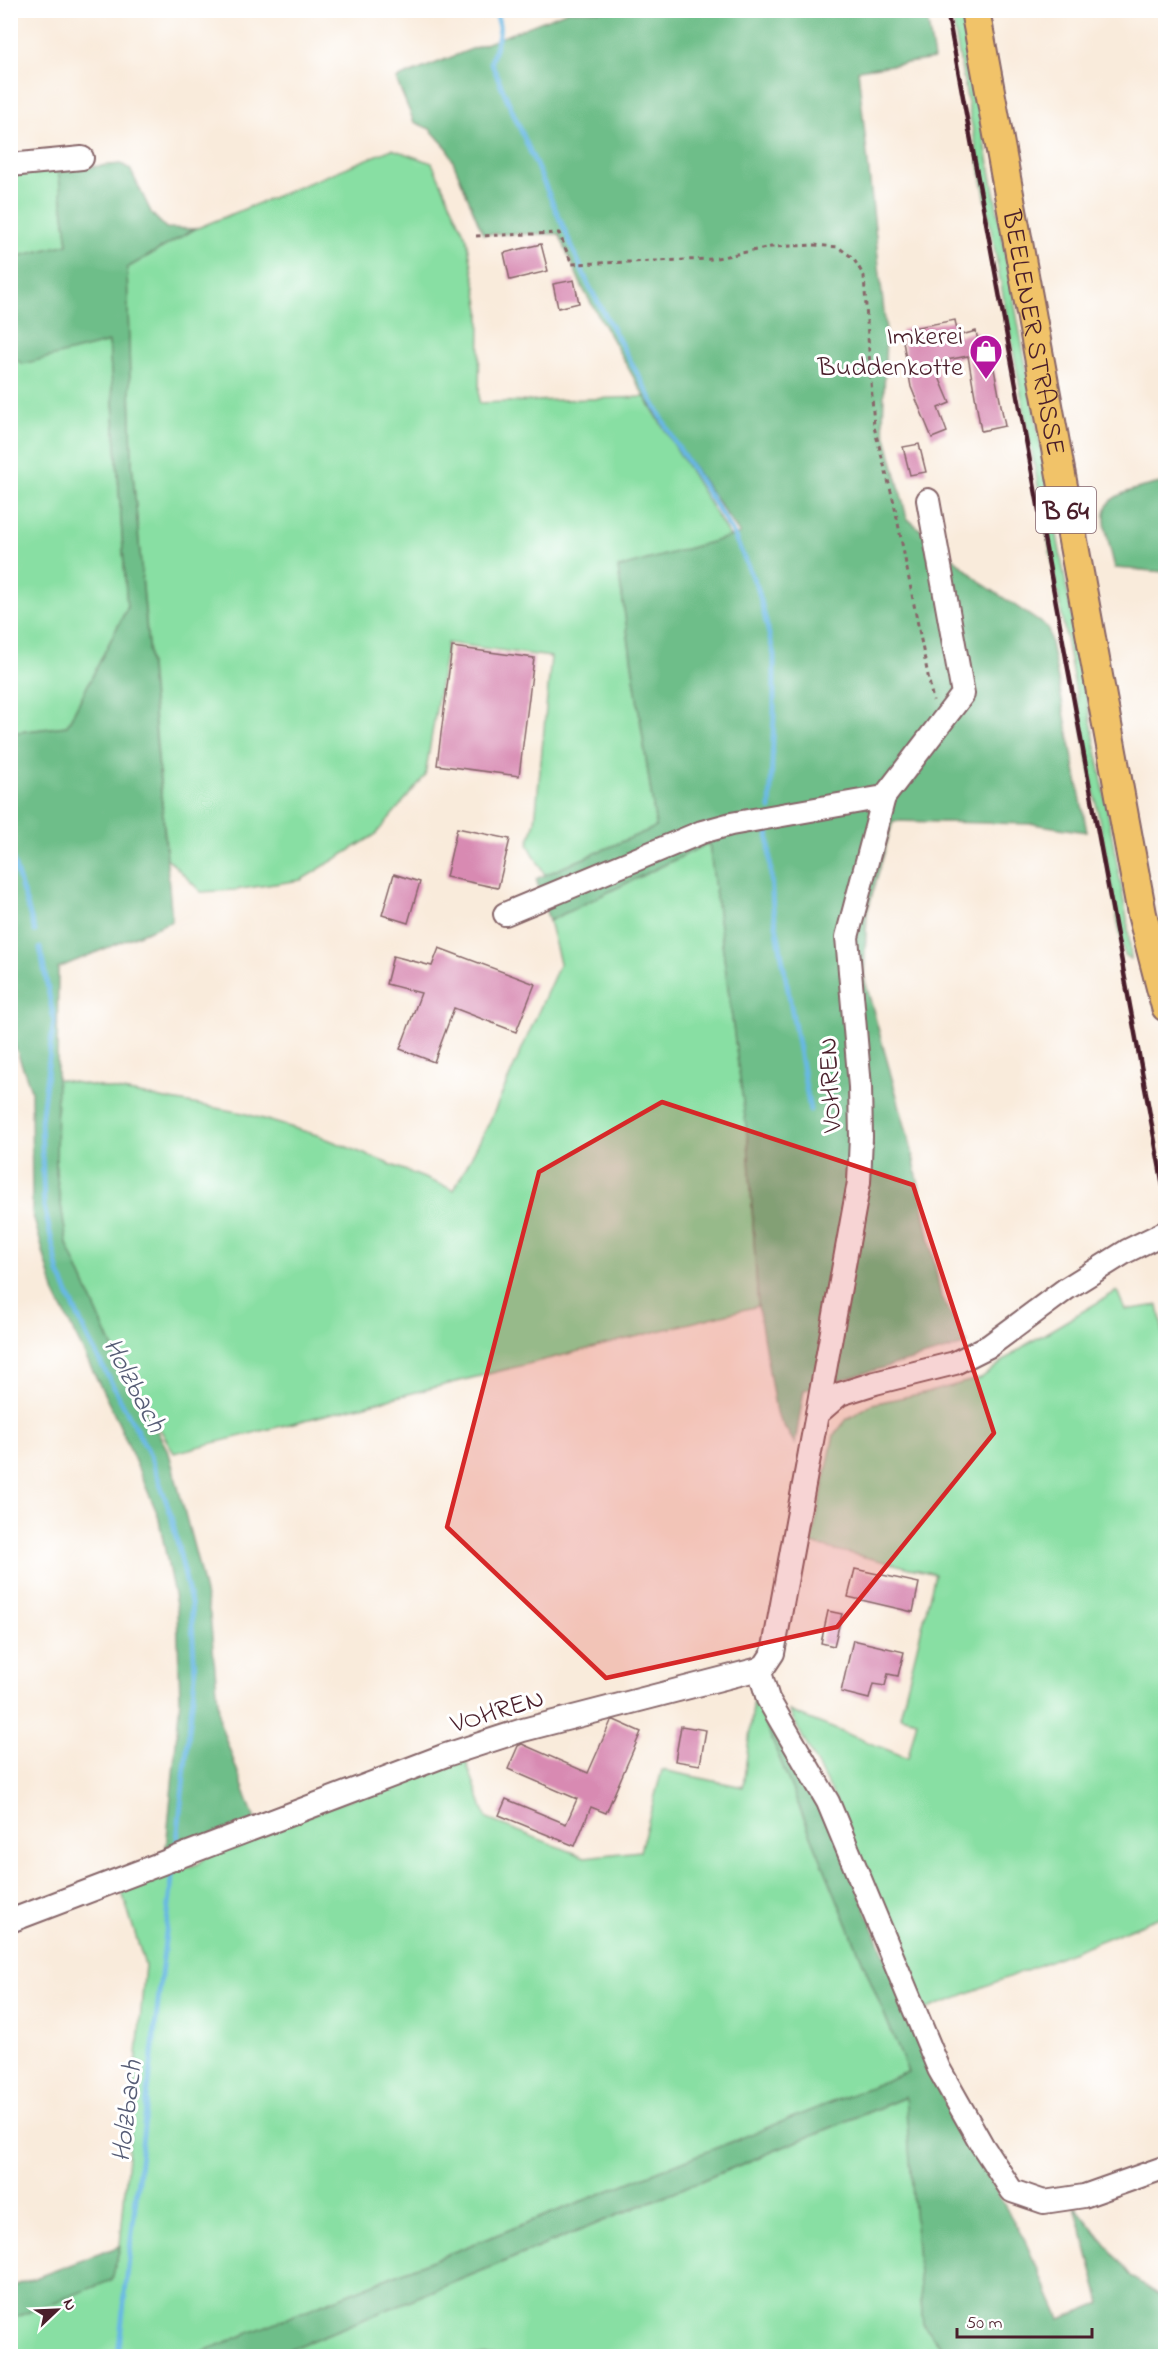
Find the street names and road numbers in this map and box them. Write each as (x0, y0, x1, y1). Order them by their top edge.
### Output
street label: BEELENER STRASSE (990, 206, 1074, 459)
road number: B 64 (1036, 487, 1096, 533)
street label: VOHREN (810, 1036, 854, 1135)
street label: VOHREN (445, 1680, 549, 1745)

